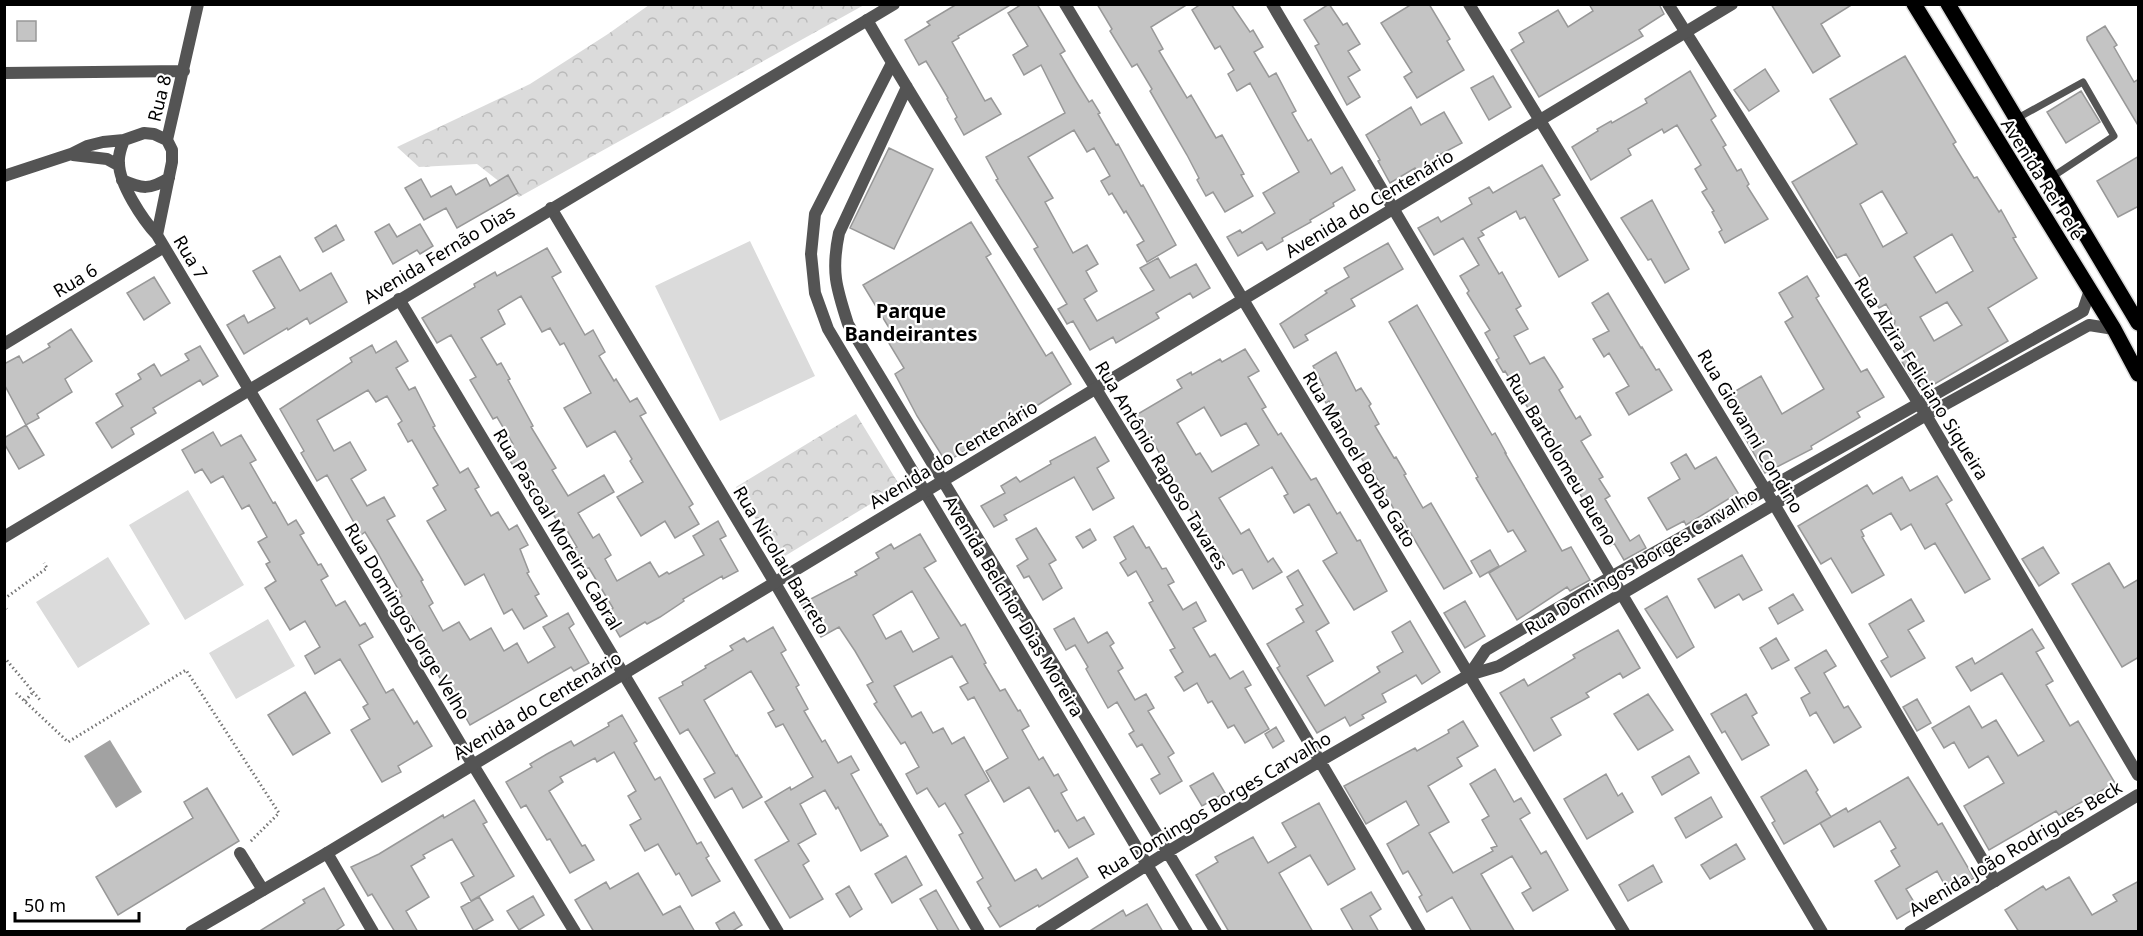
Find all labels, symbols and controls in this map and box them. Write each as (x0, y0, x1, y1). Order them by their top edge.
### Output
street label: Rua 8 (142, 72, 176, 124)
street label: Avenida Rei Pelé (1996, 114, 2090, 244)
street label: Avenida do Centenário (1280, 143, 1458, 263)
street label: Avenida Fernão Dias (359, 199, 519, 309)
street label: Rua 7 (169, 231, 213, 283)
street label: Rua 6 (49, 258, 101, 302)
street label: Rua Alzira Feliciano Siqueira (1849, 272, 1995, 484)
district label: Parque Bandeirantes (844, 297, 978, 347)
street label: Rua Giovanni Condino (1692, 345, 1810, 517)
street label: Rua Antônio Raposo Tavares (1090, 356, 1234, 574)
street label: Rua Manoel Borba Gato (1298, 366, 1422, 552)
street label: Rua Bartolomeu Bueno (1501, 368, 1623, 550)
street label: Avenida do Centenário (864, 394, 1042, 514)
street label: Rua Pascoal Moreira Cabral (488, 424, 628, 634)
street label: Rua Nicolau Barreto (728, 481, 836, 639)
street label: Rua Domingos Borges Carvalho (1520, 482, 1762, 640)
street label: Avenida Belchior Dias Moreira (938, 491, 1090, 721)
street label: Rua Domingos Jorge Velho (340, 518, 476, 724)
street label: Avenida do Centenário (448, 645, 626, 765)
street label: Rua Domingos Borges Carvalho (1093, 726, 1335, 884)
street label: Avenida João Rodrigues Beck (1904, 774, 2126, 921)
scale bar (15, 885, 140, 923)
text: 50 m (24, 893, 66, 917)

